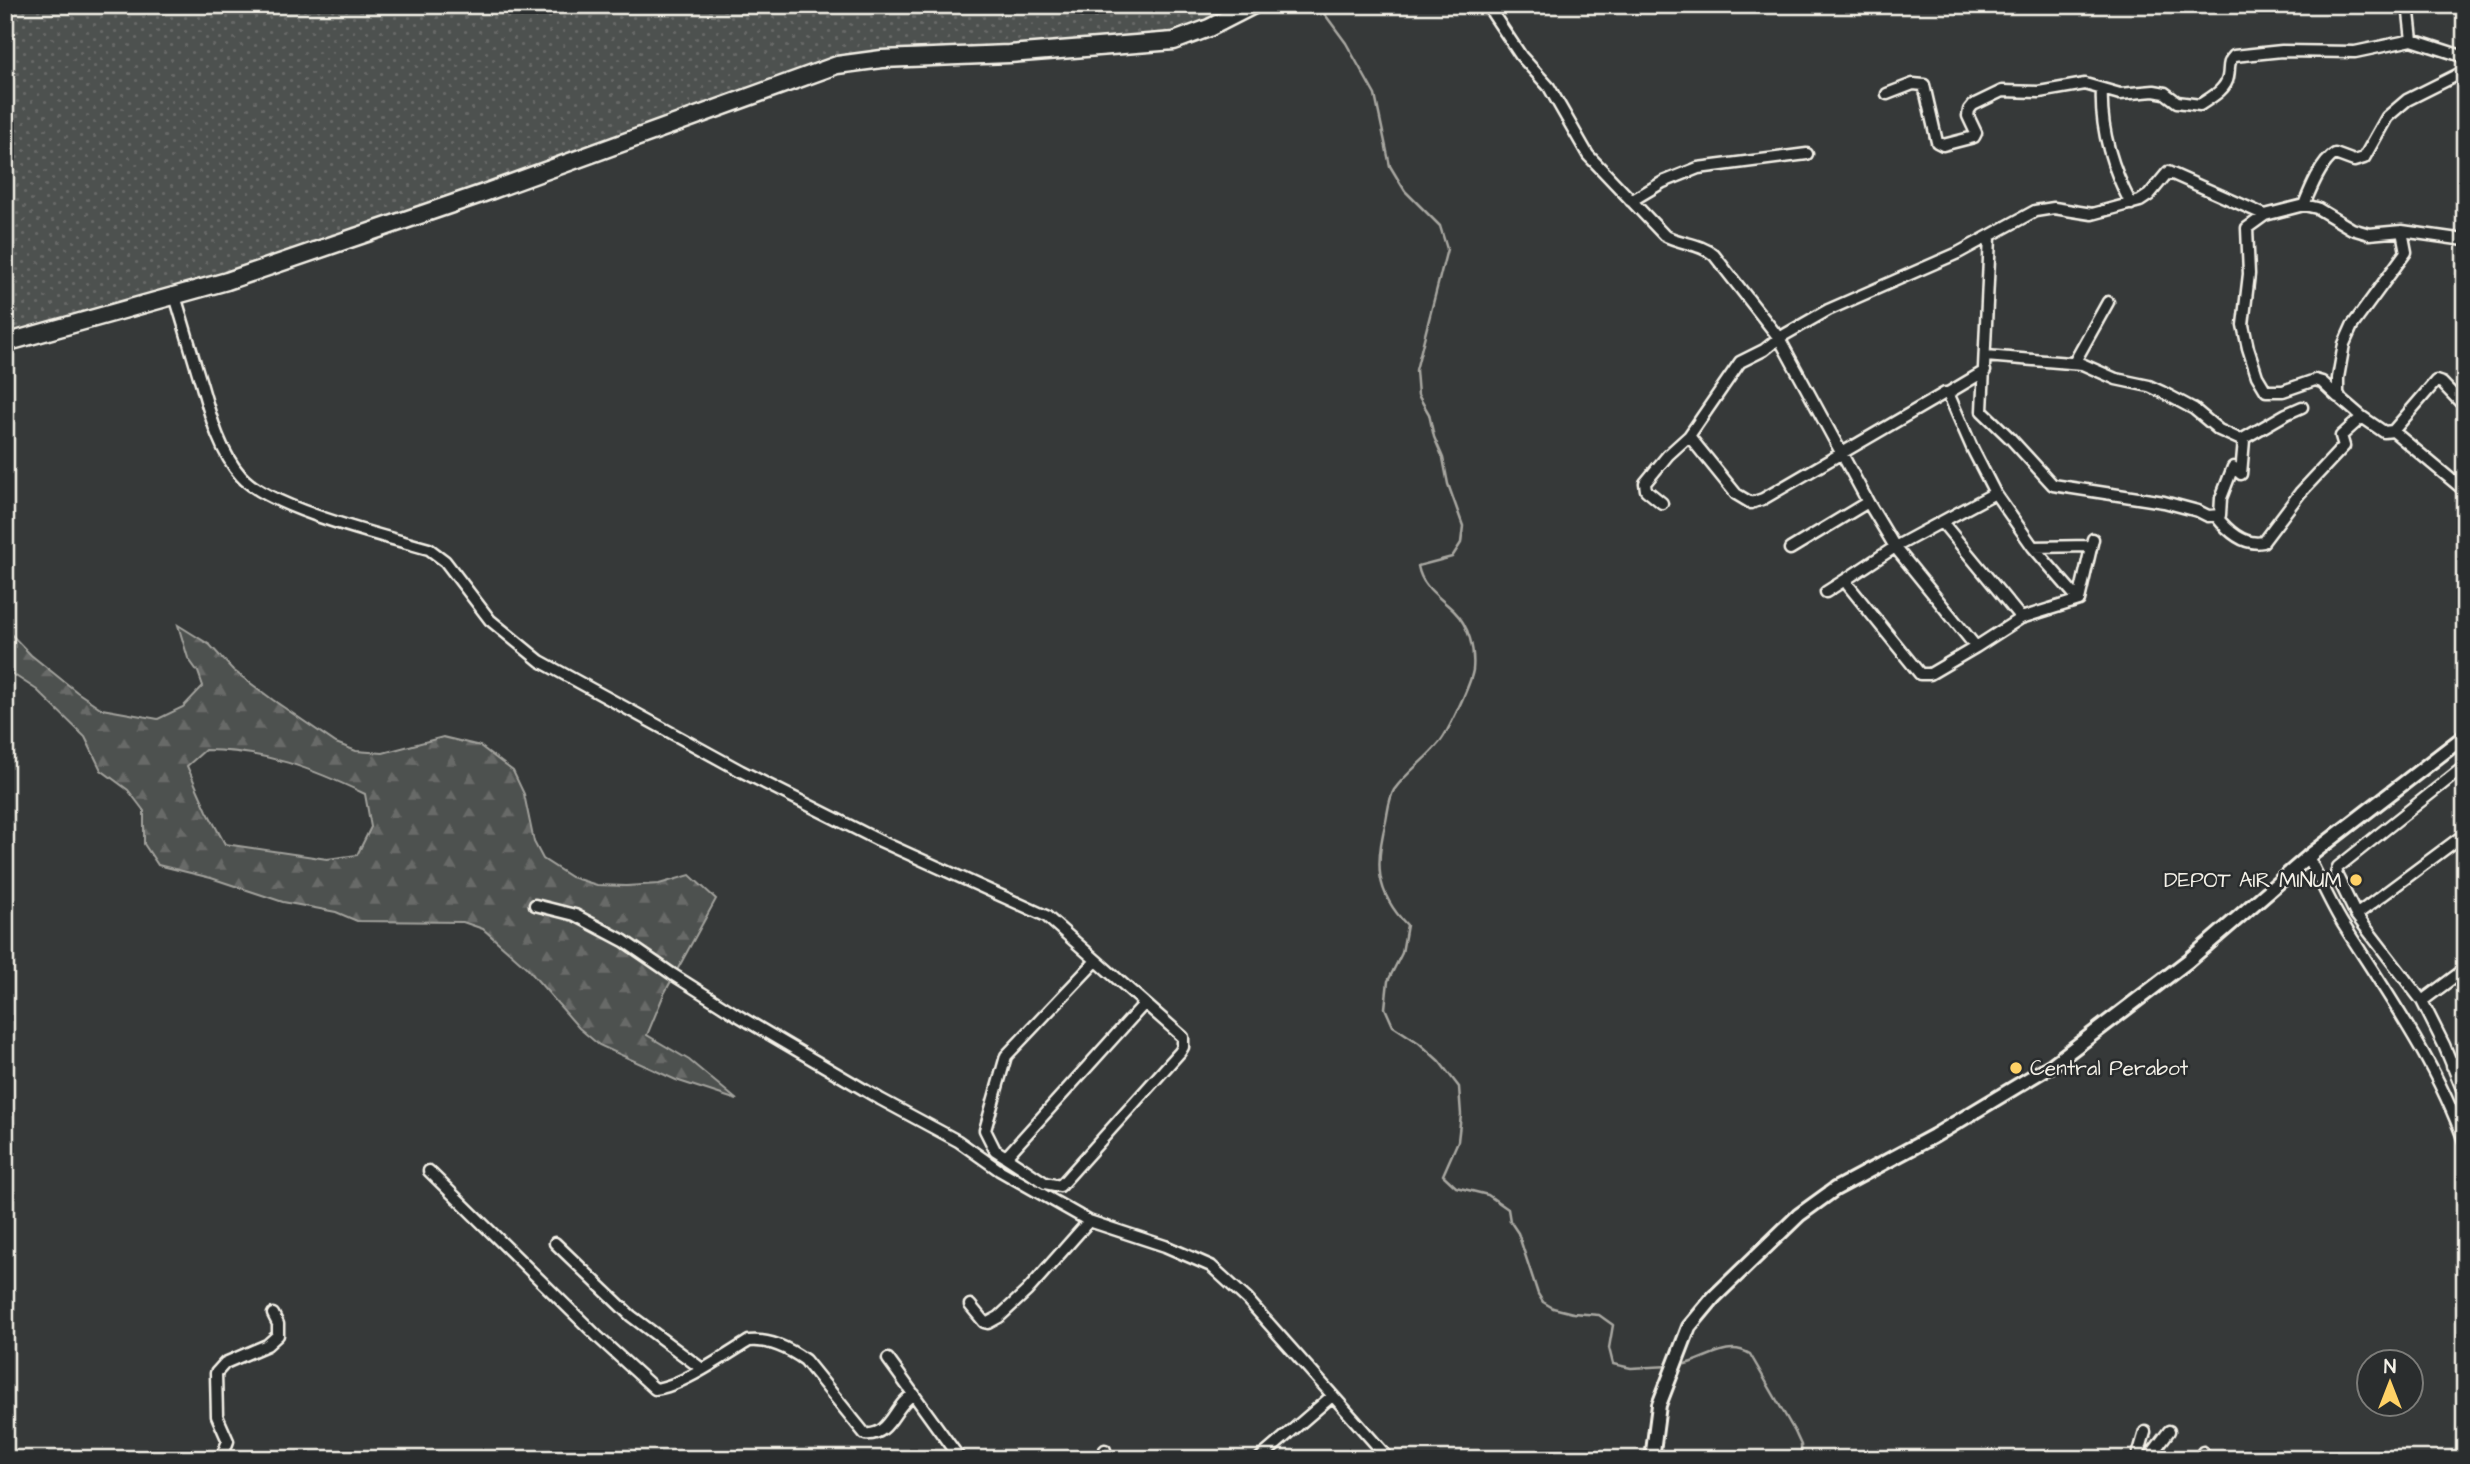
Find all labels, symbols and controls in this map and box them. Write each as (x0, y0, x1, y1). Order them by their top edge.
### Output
place label: DEPOT AIR MINUM (2164, 866, 2342, 895)
marker: DEPOT AIR MINUM (2348, 872, 2364, 888)
place label: Central Perabot (2030, 1054, 2189, 1083)
marker: Central Perabot (2008, 1060, 2024, 1076)
north arrow (2354, 1348, 2424, 1418)
text: N (2384, 1354, 2396, 1381)

